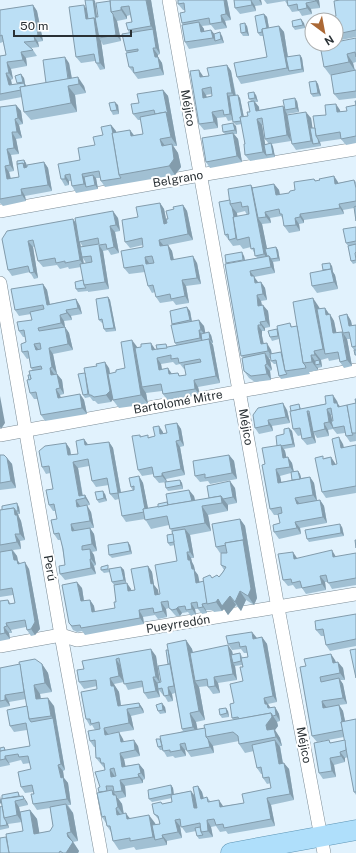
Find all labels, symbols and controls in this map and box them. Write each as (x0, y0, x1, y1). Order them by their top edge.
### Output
scale bar (14, 12, 131, 38)
north arrow (304, 12, 344, 52)
text: 50 m (20, 19, 48, 33)
text: N (322, 33, 336, 48)
street label: Méjico (178, 89, 198, 128)
street label: Belgrano (152, 168, 205, 190)
street label: Bartolomé Mitre (132, 387, 224, 417)
street label: Méjico (236, 408, 256, 447)
street label: Perú (41, 554, 59, 582)
street label: Pueyrredón (145, 612, 211, 636)
street label: Méjico (294, 726, 314, 765)

